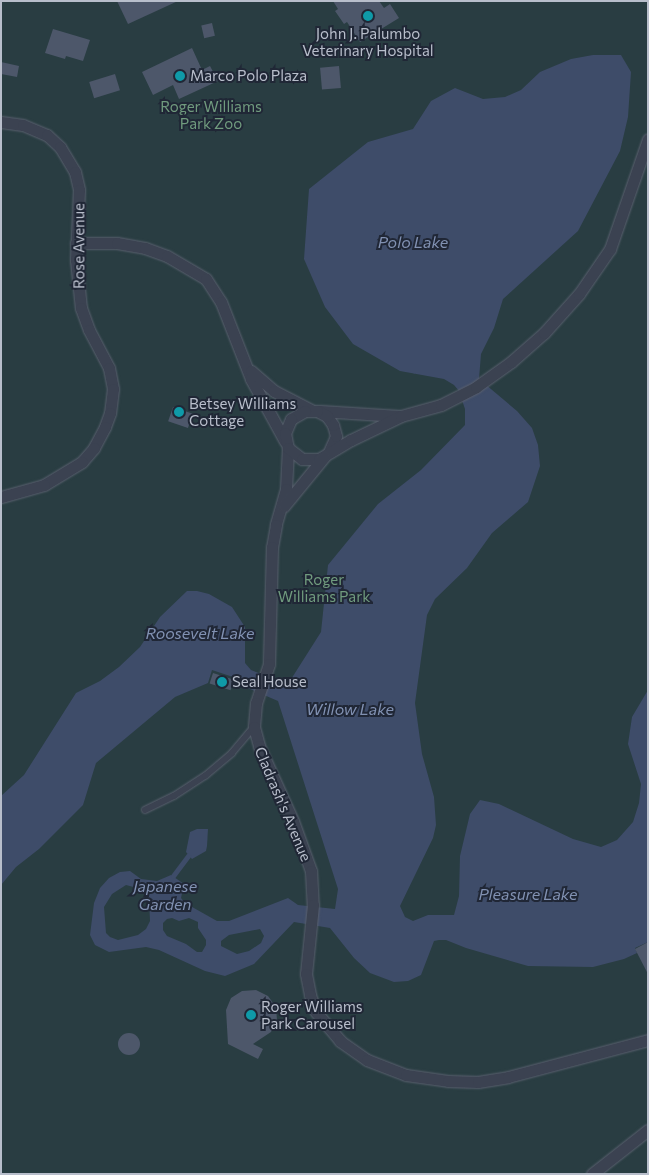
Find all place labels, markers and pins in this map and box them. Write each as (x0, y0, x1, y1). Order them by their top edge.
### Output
marker: John J. Palumbo Veterinary Hospital (362, 10, 374, 22)
place label: John J. Palumbo Veterinary Hospital (302, 24, 434, 59)
place label: Marco Polo Plaza (190, 67, 307, 85)
marker: Marco Polo Plaza (174, 70, 186, 82)
place label: Betsey Williams Cottage (189, 394, 296, 429)
marker: Betsey Williams Cottage (173, 406, 185, 418)
place label: Seal House (232, 673, 307, 691)
marker: Seal House (216, 676, 228, 688)
place label: Roger Williams Park Carousel (261, 997, 363, 1032)
marker: Roger Williams Park Carousel (245, 1009, 257, 1021)

